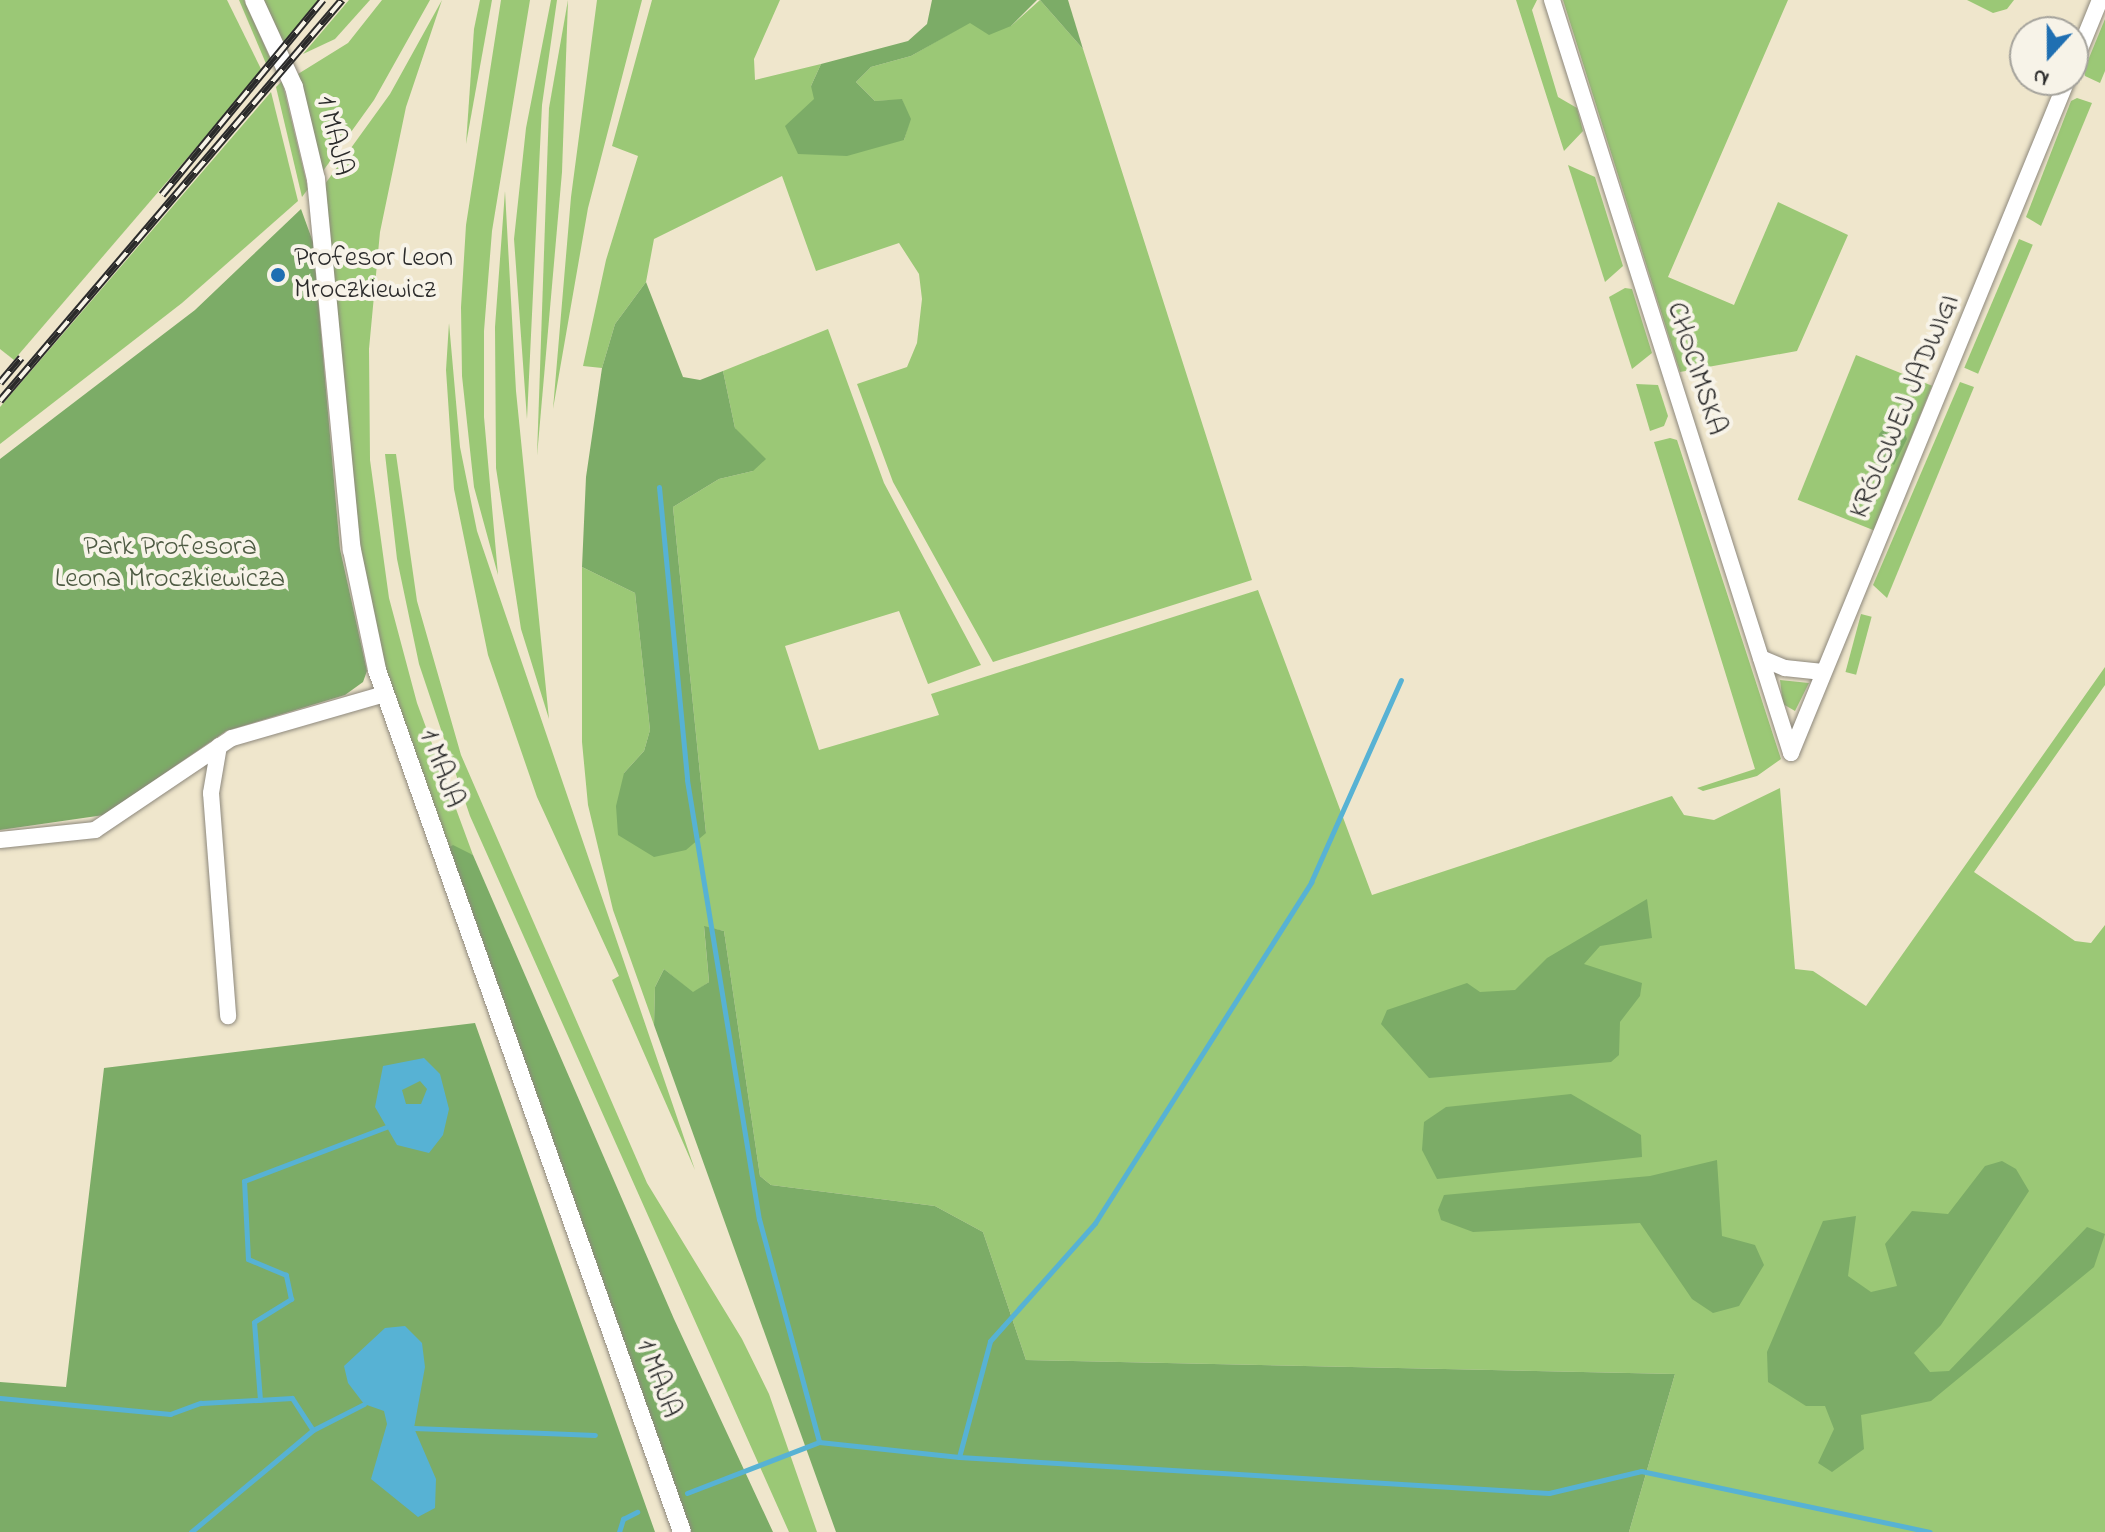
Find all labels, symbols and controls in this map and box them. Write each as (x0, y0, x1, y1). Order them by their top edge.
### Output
north arrow (2009, 16, 2089, 96)
text: N (2028, 59, 2054, 94)
street label: 1 MAJA (308, 93, 358, 179)
place label: Profesor Leon Mroczkiewicz (294, 242, 453, 308)
marker: Profesor Leon Mroczkiewicz (269, 266, 287, 284)
street label: KRÓLOWEJ JADWIGI (1844, 290, 1968, 524)
street label: CHOCIMSKA (1658, 298, 1732, 440)
park label: Park Profesora Leona Mroczkiewicza (55, 531, 285, 597)
street label: 1 MAJA (410, 725, 470, 813)
street label: 1 MAJA (627, 1335, 687, 1423)

